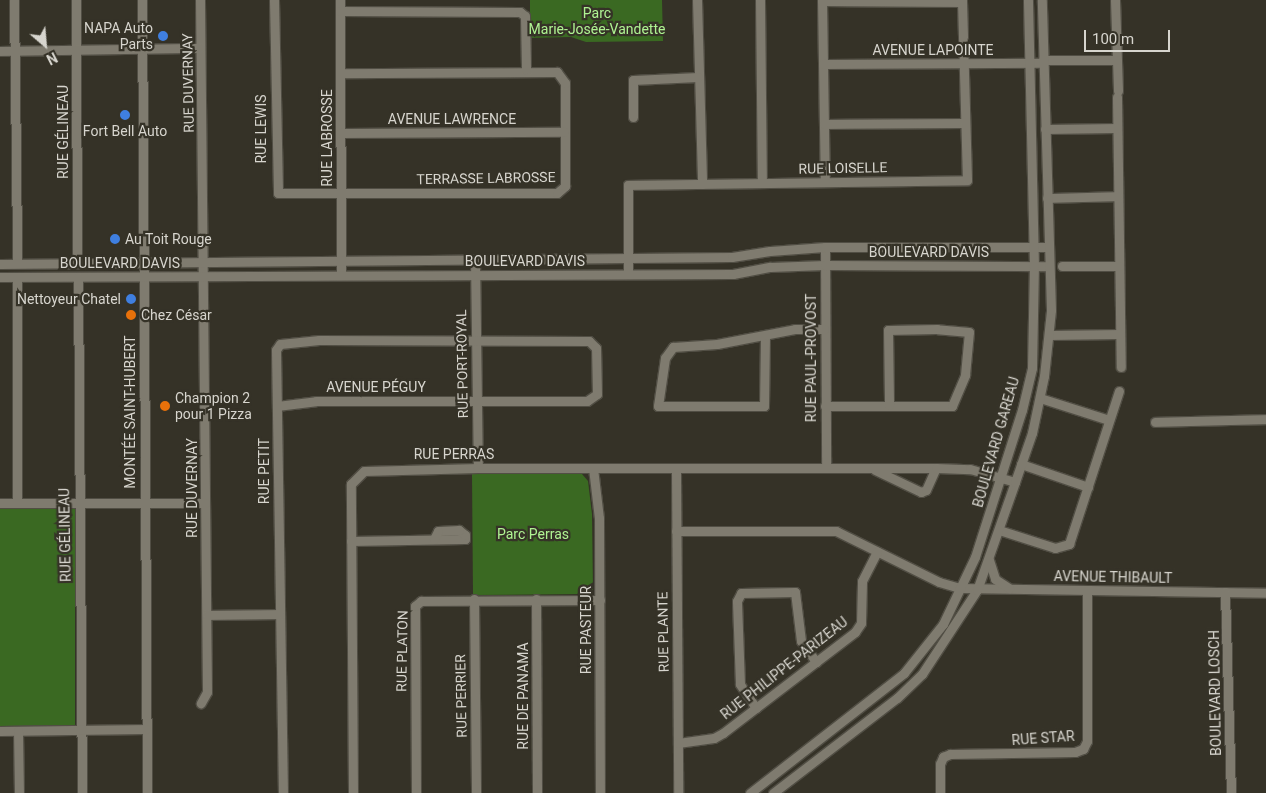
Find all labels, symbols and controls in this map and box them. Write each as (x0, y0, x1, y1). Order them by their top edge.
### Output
park label: Parc Marie-Josée-Vandette (529, 5, 665, 38)
north arrow (20, 20, 70, 70)
place label: NAPA Auto Parts (84, 20, 153, 52)
scale bar (1086, 20, 1172, 52)
marker: NAPA Auto Parts (157, 30, 169, 42)
text: 100 m (1092, 30, 1134, 48)
street label: RUE DUVERNAY (179, 33, 197, 133)
street label: AVENUE LAPOINTE (872, 42, 994, 58)
text: N (44, 49, 60, 68)
street label: RUE GÉLINEAU (55, 85, 71, 179)
street label: RUE LABROSSE (319, 89, 335, 187)
street label: RUE LEWIS (253, 94, 269, 164)
marker: Fort Bell Auto (119, 109, 131, 121)
street label: AVENUE LAWRENCE (388, 111, 516, 127)
place label: Fort Bell Auto (83, 123, 167, 139)
street label: RUE LOISELLE (798, 159, 888, 177)
street label: TERRASSE LABROSSE (416, 168, 556, 188)
place label: Au Toit Rouge (125, 231, 212, 247)
marker: Au Toit Rouge (109, 233, 121, 245)
street label: BOULEVARD DAVIS (869, 244, 989, 260)
street label: BOULEVARD DAVIS (465, 253, 585, 269)
street label: BOULEVARD DAVIS (60, 255, 180, 271)
place label: Nettoyeur Chatel (17, 291, 121, 307)
marker: Nettoyeur Chatel (125, 293, 137, 305)
street label: RUE PAUL-PROVOST (803, 294, 819, 422)
place label: Chez César (141, 307, 212, 323)
marker: Chez César (125, 309, 137, 321)
street label: RUE PORT-ROYAL (453, 310, 471, 418)
street label: MONTÉE SAINT-HUBERT (122, 335, 138, 489)
street label: BOULEVARD GAREAU (969, 375, 1023, 509)
street label: AVENUE PÉGUY (326, 379, 426, 395)
place label: Champion 2 pour 1 Pizza (175, 390, 252, 422)
marker: Champion 2 pour 1 Pizza (159, 400, 171, 412)
street label: RUE DUVERNAY (184, 438, 200, 538)
street label: RUE PETIT (256, 438, 272, 504)
street label: RUE PERRAS (414, 446, 494, 462)
street label: RUE GÉLINEAU (56, 488, 74, 582)
park label: Parc Perras (497, 526, 569, 542)
street label: AVENUE THIBAULT (1053, 568, 1173, 586)
street label: RUE PASTEUR (578, 586, 594, 674)
street label: RUE PLANTE (654, 591, 672, 673)
street label: RUE PLATON (393, 610, 411, 692)
street label: RUE PHILIPPE-PARIZEAU (717, 613, 851, 723)
street label: BOULEVARD LOSCH (1206, 630, 1224, 756)
street label: RUE DE PANAMA (515, 642, 531, 750)
street label: RUE PERRIER (452, 654, 470, 738)
street label: RUE STAR (1011, 727, 1075, 749)

